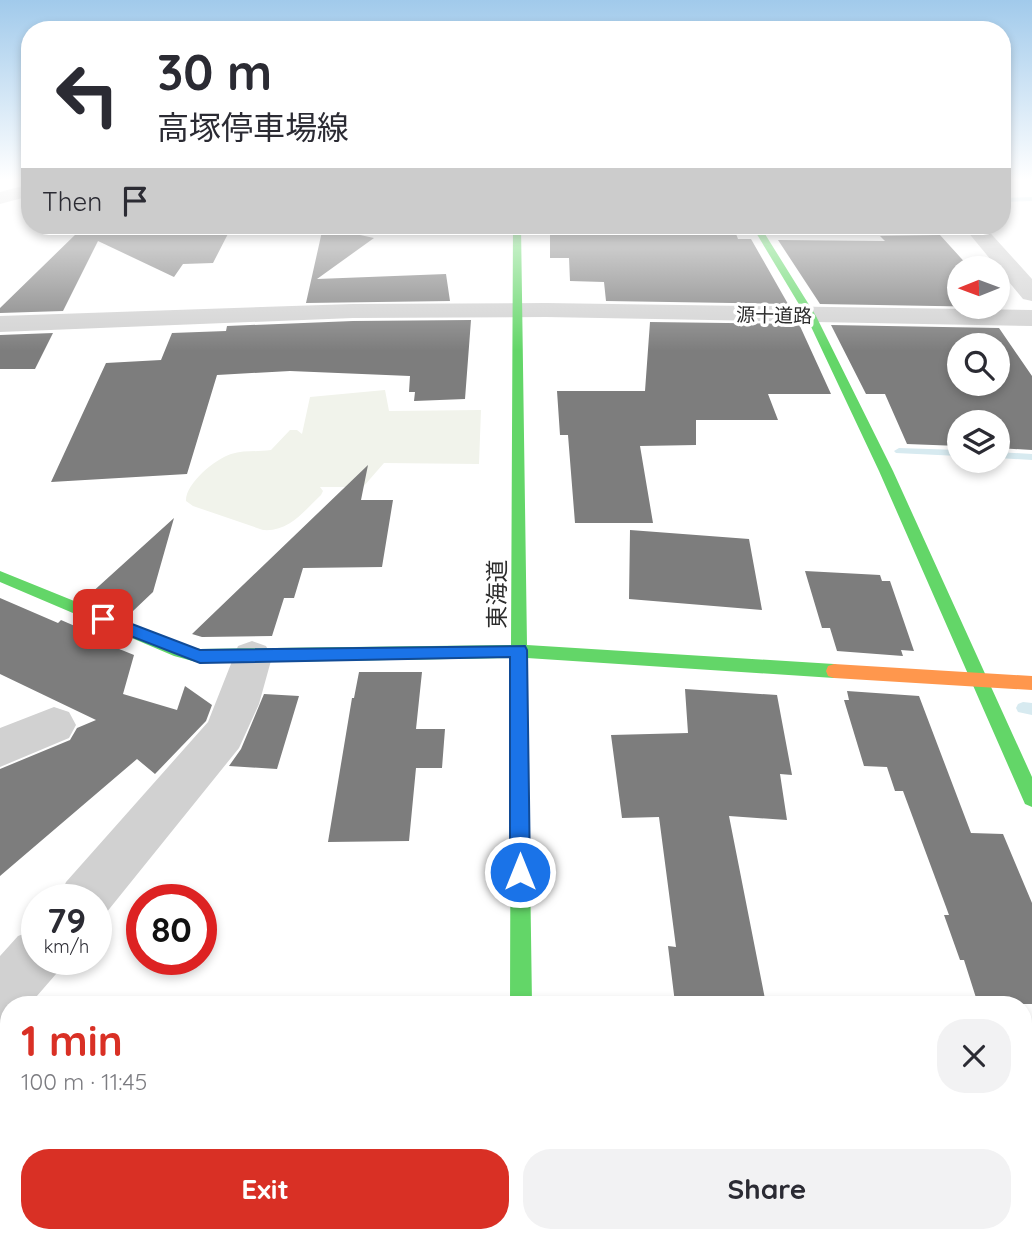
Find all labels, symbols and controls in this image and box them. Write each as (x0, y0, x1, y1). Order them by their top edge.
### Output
text: 30 m (157, 41, 272, 102)
icon: left (42, 49, 133, 140)
text: 高塚停車場線 (157, 107, 349, 147)
icon: arrive (116, 182, 154, 220)
text: Then (42, 185, 102, 218)
north arrow (947, 256, 1010, 318)
map controls (947, 256, 1010, 473)
street label: 源十道路 (736, 302, 812, 328)
button: search (947, 333, 1010, 396)
button: layers (947, 410, 1010, 473)
street label: 東海道 (482, 560, 511, 629)
pin (73, 589, 133, 649)
icon: arrive (84, 600, 122, 638)
position arrow (483, 835, 557, 909)
speed limit sign: 80 (126, 884, 217, 975)
text: 79 (47, 898, 86, 942)
text: km/h (44, 935, 89, 958)
text: 1 min (21, 1014, 123, 1067)
button: close (937, 1019, 1011, 1093)
text: 100 m · 11:45 (21, 1067, 147, 1096)
button: Exit (21, 1149, 509, 1229)
button: Share (523, 1149, 1011, 1229)

